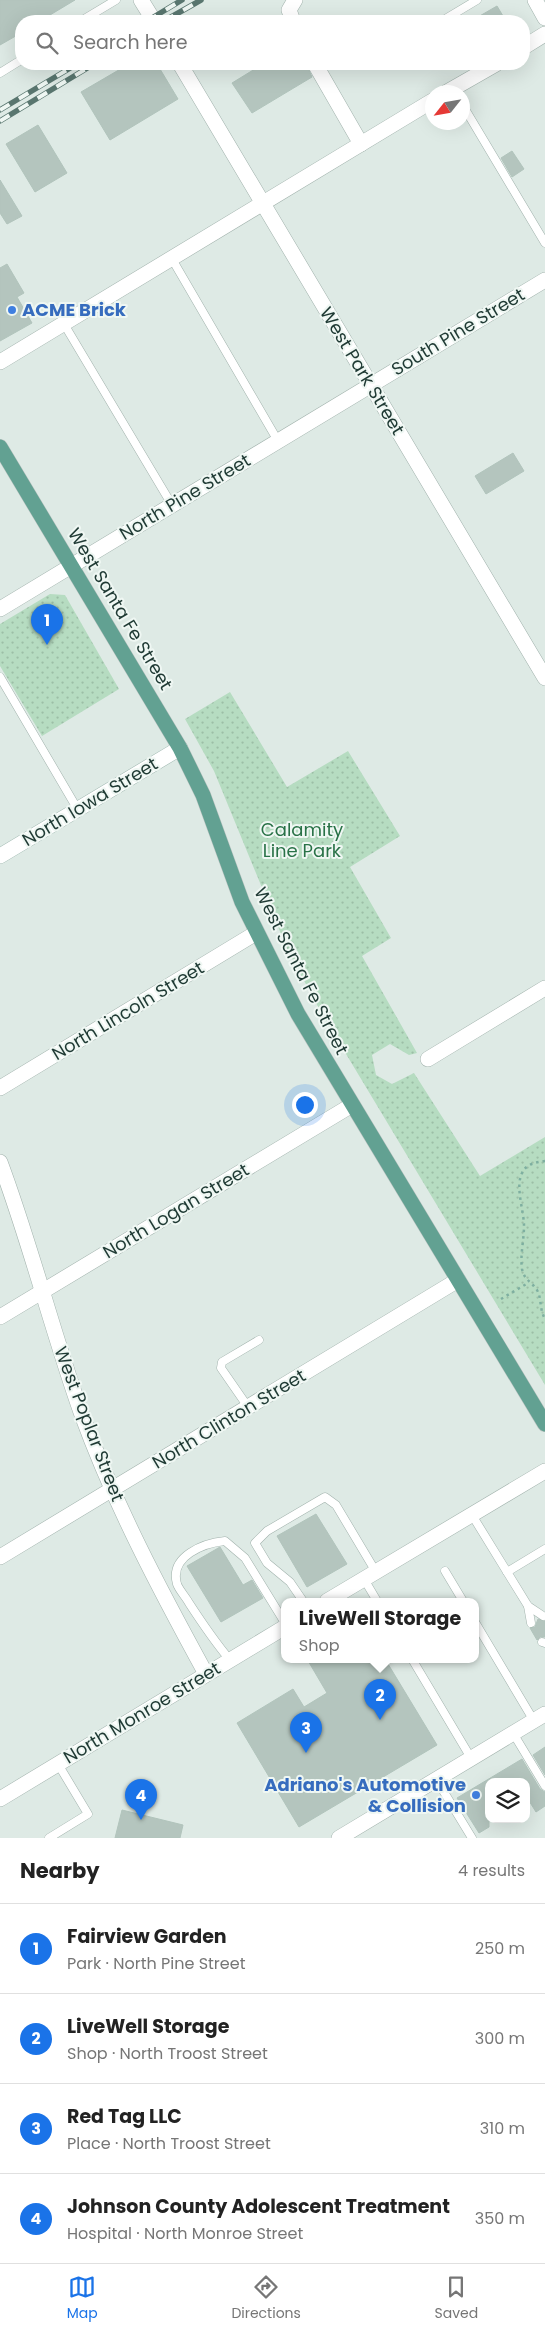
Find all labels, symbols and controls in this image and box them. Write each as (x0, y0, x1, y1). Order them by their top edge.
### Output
search box (15, 15, 530, 70)
icon: search (33, 29, 61, 57)
text: Search here (73, 29, 187, 56)
north arrow (425, 85, 470, 130)
street label: South Pine Street (386, 282, 529, 381)
place label: ACME Brick (22, 297, 127, 322)
street label: West Park Street (314, 302, 411, 440)
marker: ACME Brick (6, 304, 18, 316)
street label: North Pine Street (115, 448, 255, 546)
street label: West Santa Fe Street (62, 523, 179, 694)
pin: 1 (31, 604, 63, 645)
street label: North Iowa Street (17, 751, 162, 852)
park label: Calamity Line Park (261, 817, 343, 863)
street label: West Santa Fe Street (248, 883, 355, 1059)
street label: North Lincoln Street (47, 955, 208, 1066)
your location (292, 1092, 318, 1118)
street label: North Logan Street (98, 1157, 254, 1264)
street label: West Poplar Street (48, 1343, 131, 1505)
street label: North Clinton Street (147, 1363, 310, 1474)
popup (281, 1598, 479, 1663)
text: LiveWell Storage (299, 1605, 461, 1632)
text: Shop (299, 1634, 340, 1657)
street label: North Monroe Street (58, 1656, 225, 1769)
pin: 2 (364, 1679, 396, 1720)
pin: 3 (290, 1712, 322, 1753)
place label: Adriano's Automotive & Collision (264, 1772, 466, 1818)
map controls (485, 1778, 530, 1823)
button: layers (485, 1778, 530, 1823)
pin: 4 (125, 1779, 157, 1820)
marker: Adriano's Automotive & Collision (470, 1789, 482, 1801)
text: Nearby (20, 1856, 100, 1885)
text: 4 results (458, 1859, 525, 1882)
text: Fairview Garden (67, 1923, 227, 1950)
text: 1 (33, 1937, 39, 1960)
text: 250 m (475, 1937, 525, 1960)
text: Park · North Pine Street (67, 1952, 246, 1975)
text: LiveWell Storage (67, 2013, 229, 2040)
text: 2 (31, 2027, 41, 2050)
text: 300 m (475, 2027, 525, 2050)
text: Shop · North Troost Street (67, 2042, 268, 2065)
text: Red Tag LLC (67, 2103, 182, 2130)
text: 3 (31, 2117, 41, 2140)
text: 310 m (480, 2117, 525, 2140)
text: Place · North Troost Street (67, 2132, 271, 2155)
text: Johnson County Adolescent Treatment (67, 2193, 450, 2220)
text: 4 (31, 2207, 41, 2230)
text: 350 m (475, 2207, 525, 2230)
text: Hospital · North Monroe Street (67, 2222, 303, 2245)
tab: Map (67, 2273, 98, 2324)
tab: Directions (231, 2273, 301, 2324)
tab: Saved (434, 2273, 478, 2324)

